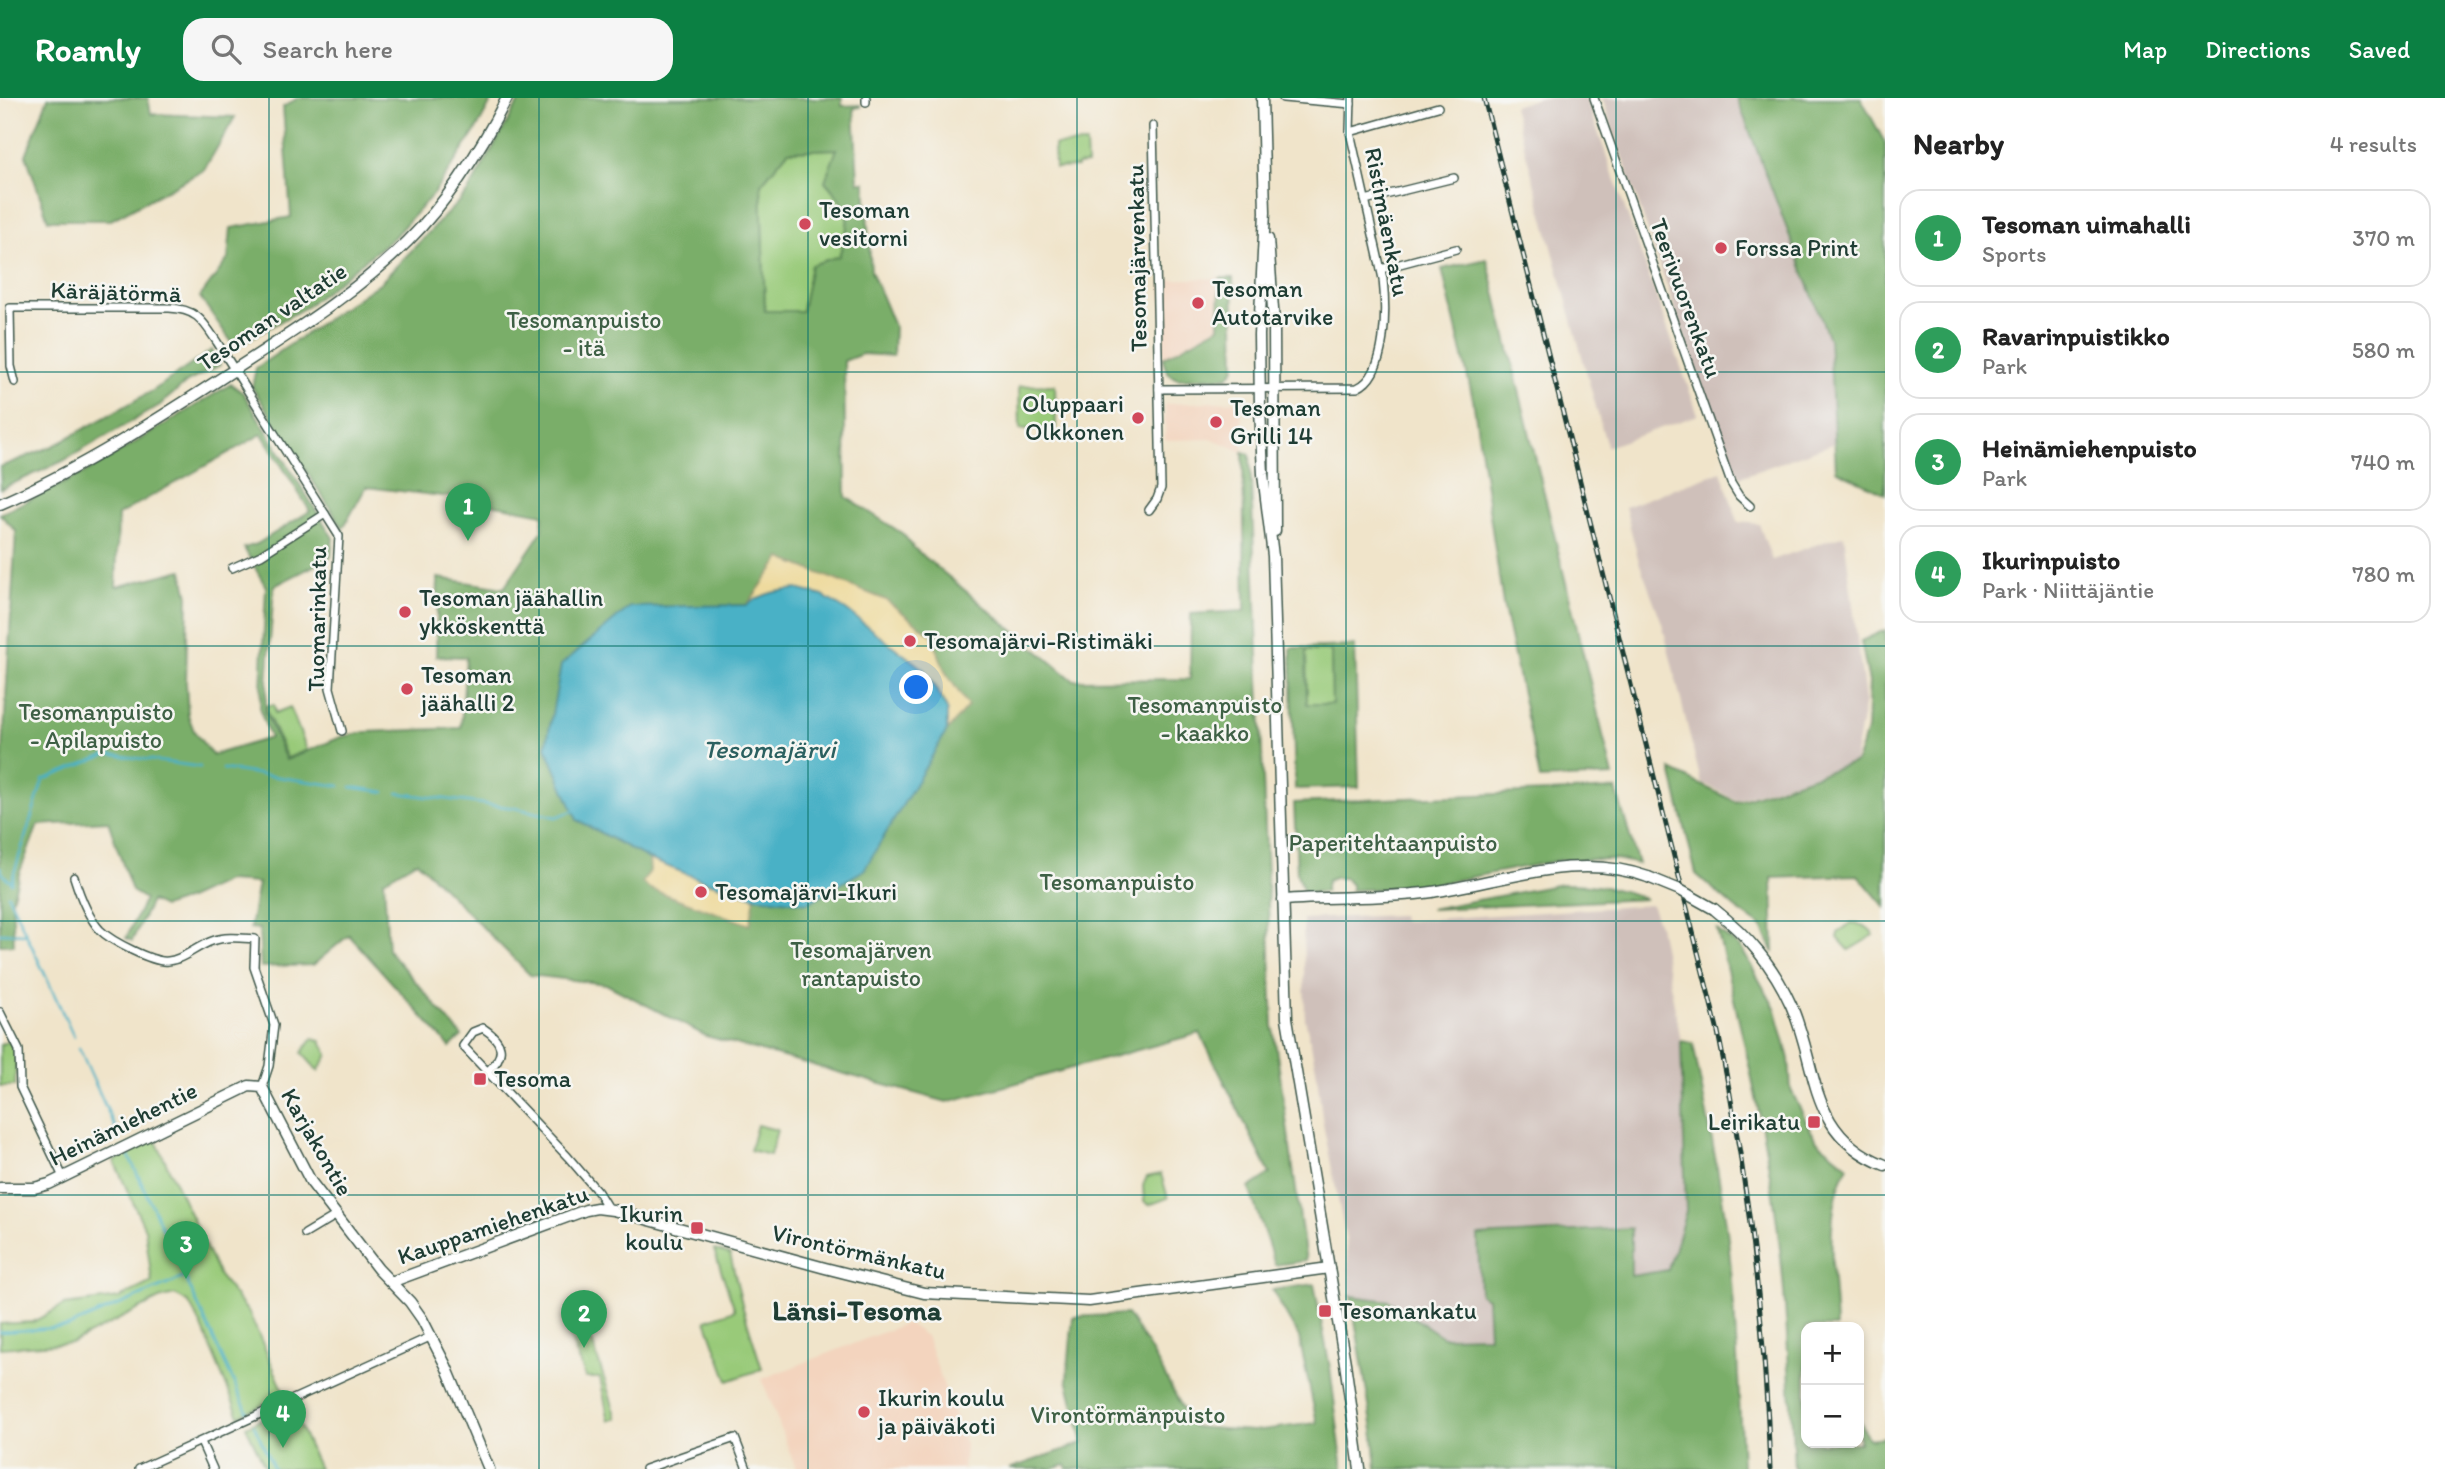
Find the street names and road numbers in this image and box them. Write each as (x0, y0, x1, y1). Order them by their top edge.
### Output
street label: Ristimäenkatu (1359, 145, 1416, 299)
street label: Tesomajärvenkatu (1120, 164, 1153, 352)
street label: Teerivuorenkatu (1644, 214, 1729, 382)
street label: Tesoman valtatie (192, 256, 352, 377)
street label: Käräjätörmä (50, 275, 182, 308)
street label: Tuomarinkatu (301, 546, 332, 692)
street label: Heinämiehentie (44, 1075, 202, 1172)
street label: Karjakontie (275, 1083, 360, 1201)
street label: Kauppamiehenkatu (394, 1178, 592, 1271)
street label: Virontörmänkatu (769, 1217, 949, 1286)

